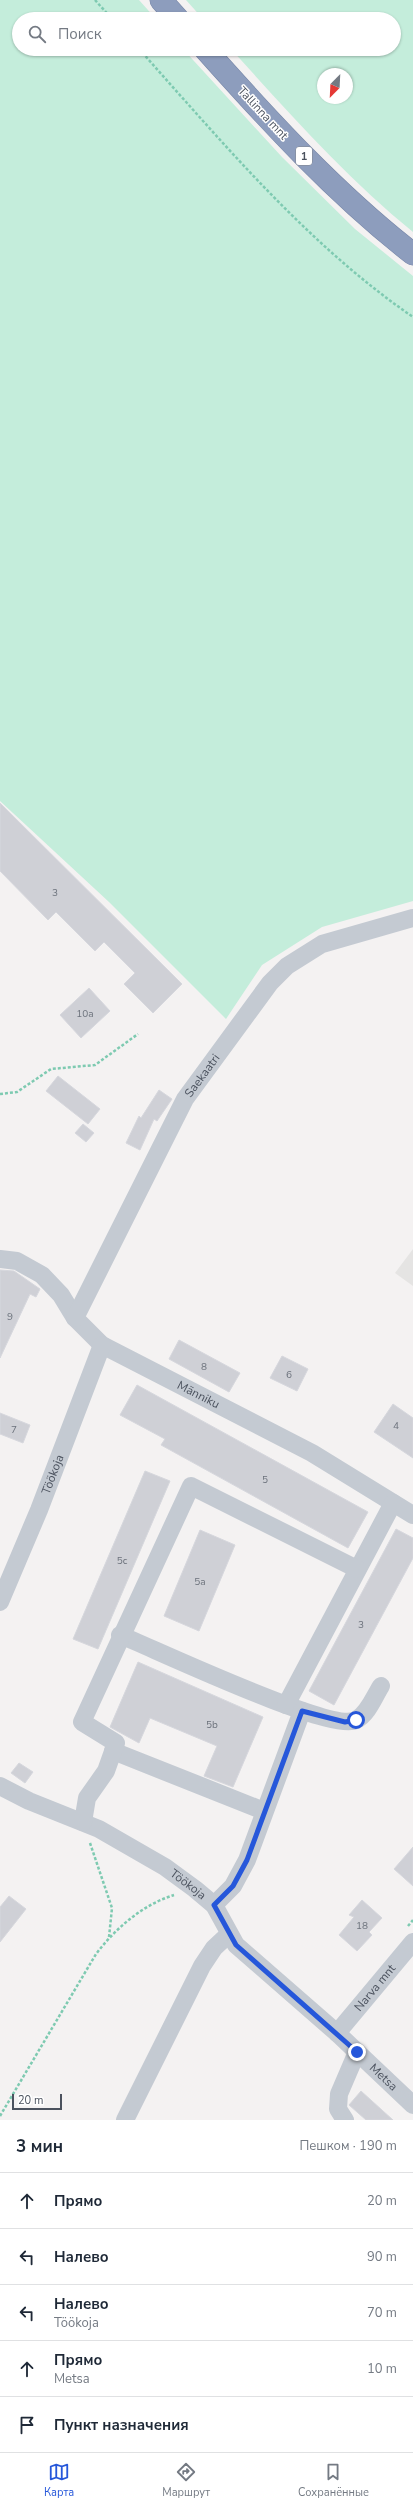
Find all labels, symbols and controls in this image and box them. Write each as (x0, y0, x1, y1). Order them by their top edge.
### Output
search box (12, 12, 401, 56)
icon: search (26, 23, 48, 45)
text: Поиск (58, 24, 102, 44)
north arrow (317, 68, 353, 104)
street label: Tallinna mnt (234, 83, 292, 144)
road number: 1 (296, 147, 312, 165)
house number: 3 (52, 886, 58, 900)
house number: 10a (76, 1007, 94, 1021)
street label: Saekaatri (181, 1051, 223, 1101)
house number: 9 (7, 1310, 13, 1324)
house number: 8 (201, 1360, 207, 1374)
house number: 6 (286, 1368, 292, 1382)
street label: Männiku (174, 1377, 223, 1412)
house number: 4 (393, 1419, 399, 1433)
house number: 7 (11, 1423, 17, 1437)
street label: Töökoja (38, 1452, 67, 1497)
house number: 5 (262, 1473, 268, 1487)
house number: 5c (117, 1554, 128, 1568)
house number: 5a (194, 1575, 206, 1589)
house number: 3 (358, 1618, 364, 1632)
route start (347, 1711, 365, 1729)
house number: 5b (206, 1718, 218, 1732)
street label: Töökoja (167, 1865, 210, 1903)
house number: 18 (356, 1919, 368, 1933)
street label: Narva mnt (350, 1960, 400, 2015)
route end (348, 2043, 366, 2061)
street label: Metsa (366, 2060, 401, 2094)
scale bar (12, 2092, 62, 2111)
text: 20 m (18, 2093, 43, 2108)
text: 3 мин (16, 2135, 63, 2158)
text: Пешком · 190 m (299, 2137, 397, 2155)
icon: ahead (16, 2190, 38, 2212)
text: Прямо (54, 2191, 102, 2211)
text: 20 m (367, 2192, 397, 2210)
icon: left (16, 2246, 38, 2268)
text: Налево (54, 2247, 109, 2267)
text: 90 m (367, 2248, 397, 2266)
text: Налево (54, 2294, 109, 2314)
icon: left (16, 2302, 38, 2324)
text: 70 m (367, 2304, 397, 2322)
text: Töökoja (54, 2314, 99, 2332)
text: Прямо (54, 2350, 102, 2370)
icon: ahead (16, 2358, 38, 2380)
text: 10 m (367, 2360, 397, 2378)
text: Metsa (54, 2370, 90, 2388)
icon: arrive (16, 2414, 38, 2436)
text: Пункт назначения (54, 2415, 189, 2435)
tab: Карта (44, 2461, 74, 2500)
tab: Маршрут (162, 2461, 210, 2500)
tab: Сохранённые (298, 2461, 369, 2500)

